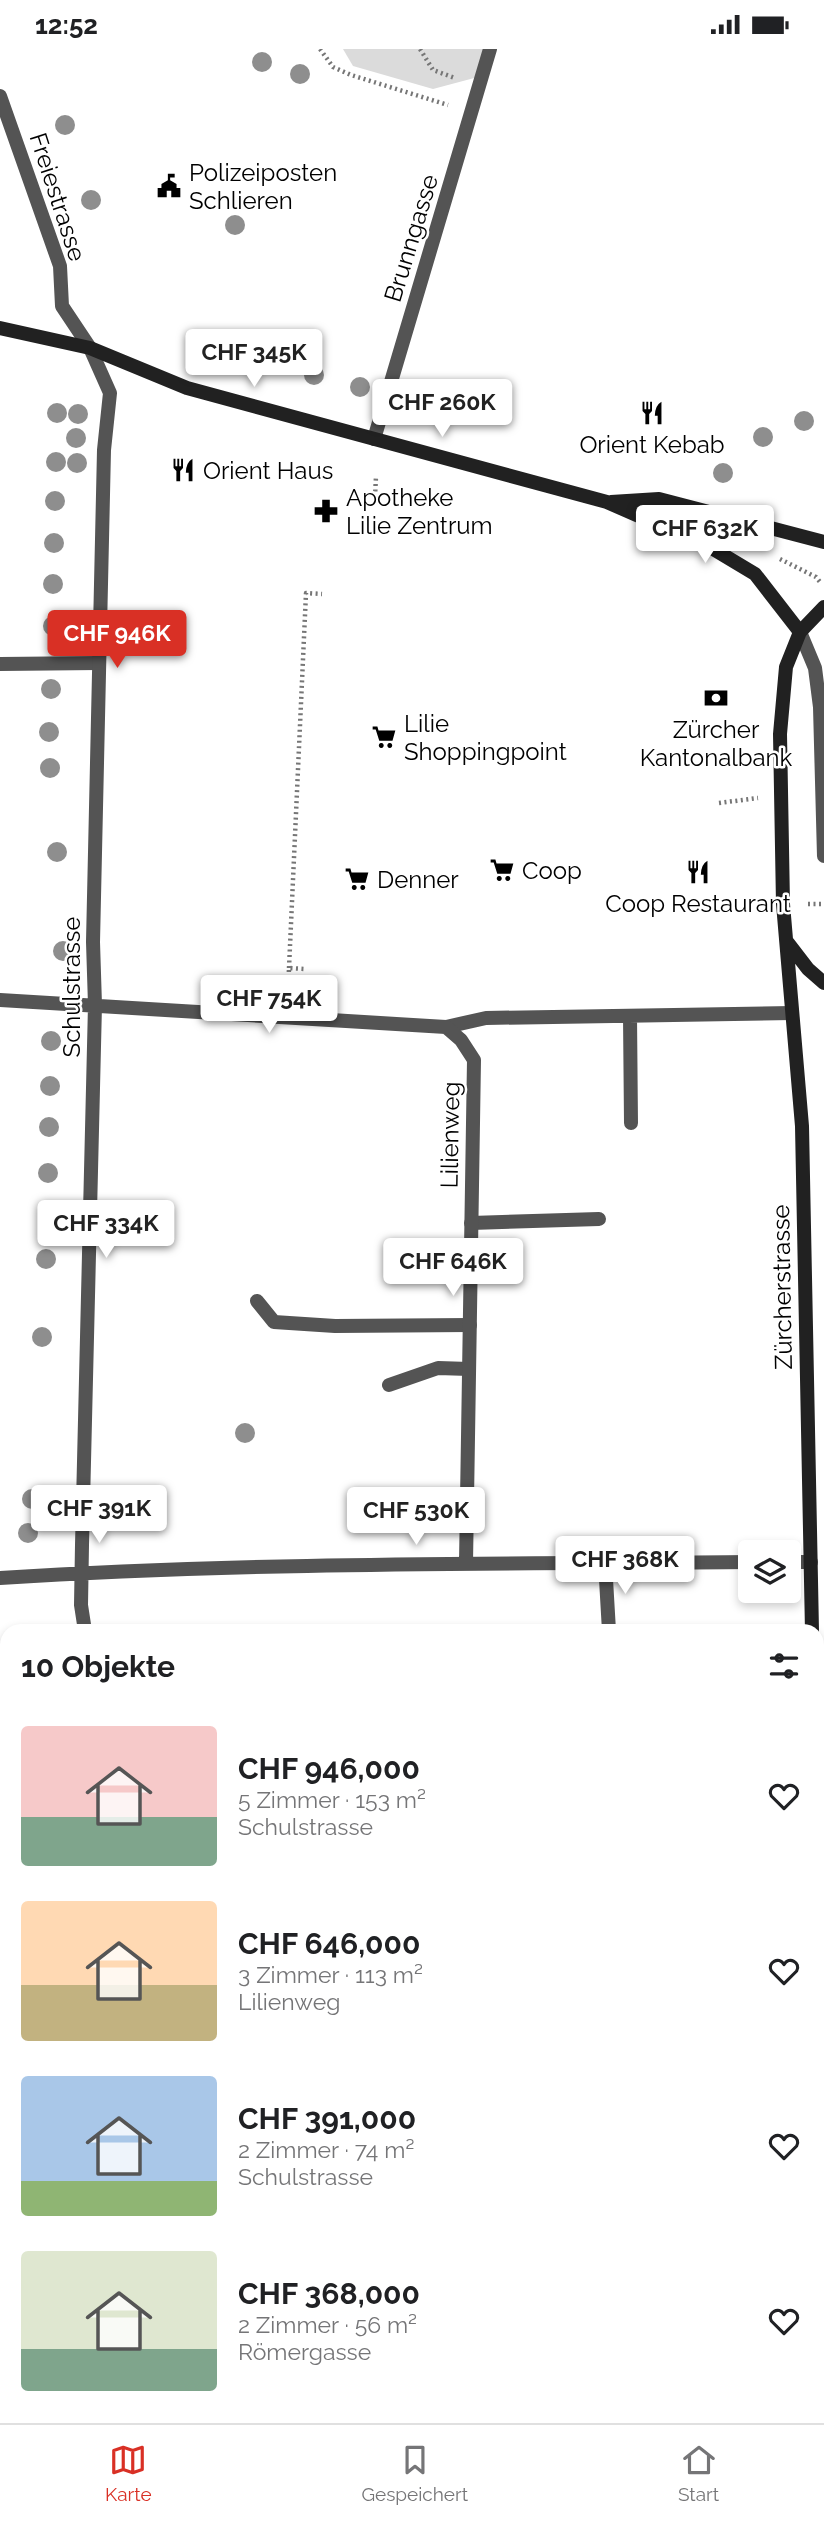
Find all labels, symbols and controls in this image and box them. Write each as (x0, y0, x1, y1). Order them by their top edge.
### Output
text: 12:52 (35, 10, 98, 40)
street label: Freiestrasse (24, 129, 92, 265)
place label: Polizeiposten Schlieren (189, 158, 337, 215)
street label: Brunngasse (378, 171, 444, 305)
public building icon: Polizeiposten Schlieren (155, 172, 183, 200)
pin: CHF 345K (182, 329, 326, 389)
text: CHF 345K (201, 338, 307, 365)
pin: CHF 260K (370, 379, 514, 439)
text: CHF 260K (388, 388, 496, 415)
restaurant icon: Orient Kebab (638, 399, 666, 427)
place label: Orient Kebab (579, 430, 725, 459)
restaurant icon: Orient Haus (169, 456, 197, 484)
place label: Orient Haus (203, 456, 333, 485)
place label: Apotheke Lilie Zentrum (346, 483, 493, 540)
pharmacy icon: Apotheke Lilie Zentrum (312, 497, 340, 525)
pin: CHF 632K (633, 505, 777, 565)
text: CHF 632K (652, 514, 758, 541)
pin: CHF 946K (45, 611, 189, 670)
text: CHF 946K (63, 619, 171, 646)
bank icon: Zürcher Kantonalbank (702, 684, 730, 712)
place label: Lilie Shoppingpoint (404, 709, 567, 766)
place label: Zürcher Kantonalbank (640, 715, 793, 772)
supermarket icon: Lilie Shoppingpoint (370, 723, 398, 751)
supermarket icon: Coop (488, 856, 516, 884)
place label: Coop (522, 856, 582, 885)
restaurant icon: Coop Restaurant (684, 858, 712, 886)
supermarket icon: Denner (343, 865, 371, 893)
place label: Denner (377, 865, 459, 894)
place label: Coop Restaurant (605, 889, 791, 918)
street label: Schulstrasse (57, 917, 86, 1057)
pin: CHF 754K (197, 975, 341, 1035)
text: CHF 754K (217, 984, 321, 1011)
street label: Lilienweg (435, 1081, 465, 1189)
pin: CHF 334K (34, 1201, 178, 1260)
street label: Zürcherstrasse (766, 1204, 798, 1370)
text: CHF 334K (53, 1209, 159, 1236)
pin: CHF 646K (381, 1239, 525, 1298)
text: CHF 646K (399, 1247, 507, 1274)
pin: CHF 391K (27, 1485, 171, 1545)
pin: CHF 530K (344, 1487, 488, 1547)
text: CHF 391K (47, 1494, 151, 1521)
text: CHF 530K (363, 1496, 469, 1523)
pin: CHF 368K (553, 1537, 697, 1596)
map controls (738, 1540, 801, 1603)
button: layers (738, 1540, 801, 1603)
text: CHF 368K (571, 1545, 679, 1572)
icon: filters (765, 1647, 803, 1685)
text: 10 Objekte (21, 1649, 175, 1684)
text: CHF 946,000 (238, 1751, 420, 1786)
icon: home (77, 1754, 161, 1838)
icon: heart (765, 1777, 803, 1815)
text: 5 Zimmer · 153 m² (238, 1786, 426, 1813)
text: Schulstrasse (238, 1813, 373, 1840)
text: CHF 646,000 (238, 1926, 420, 1961)
icon: home (77, 1929, 161, 2013)
icon: heart (765, 1952, 803, 1990)
text: 3 Zimmer · 113 m² (238, 1961, 423, 1988)
text: Lilienweg (238, 1988, 340, 2015)
text: CHF 391,000 (238, 2101, 416, 2136)
icon: home (77, 2104, 161, 2188)
icon: heart (765, 2127, 803, 2165)
text: 2 Zimmer · 74 m² (238, 2136, 414, 2163)
text: Schulstrasse (238, 2163, 373, 2190)
text: CHF 368,000 (238, 2276, 420, 2311)
icon: home (77, 2279, 161, 2363)
icon: heart (765, 2302, 803, 2340)
text: 2 Zimmer · 56 m² (238, 2311, 417, 2338)
text: Römergasse (238, 2338, 371, 2365)
tab: Karte (105, 2441, 152, 2505)
tab: Gespeichert (361, 2441, 468, 2505)
tab: Start (678, 2441, 719, 2505)

